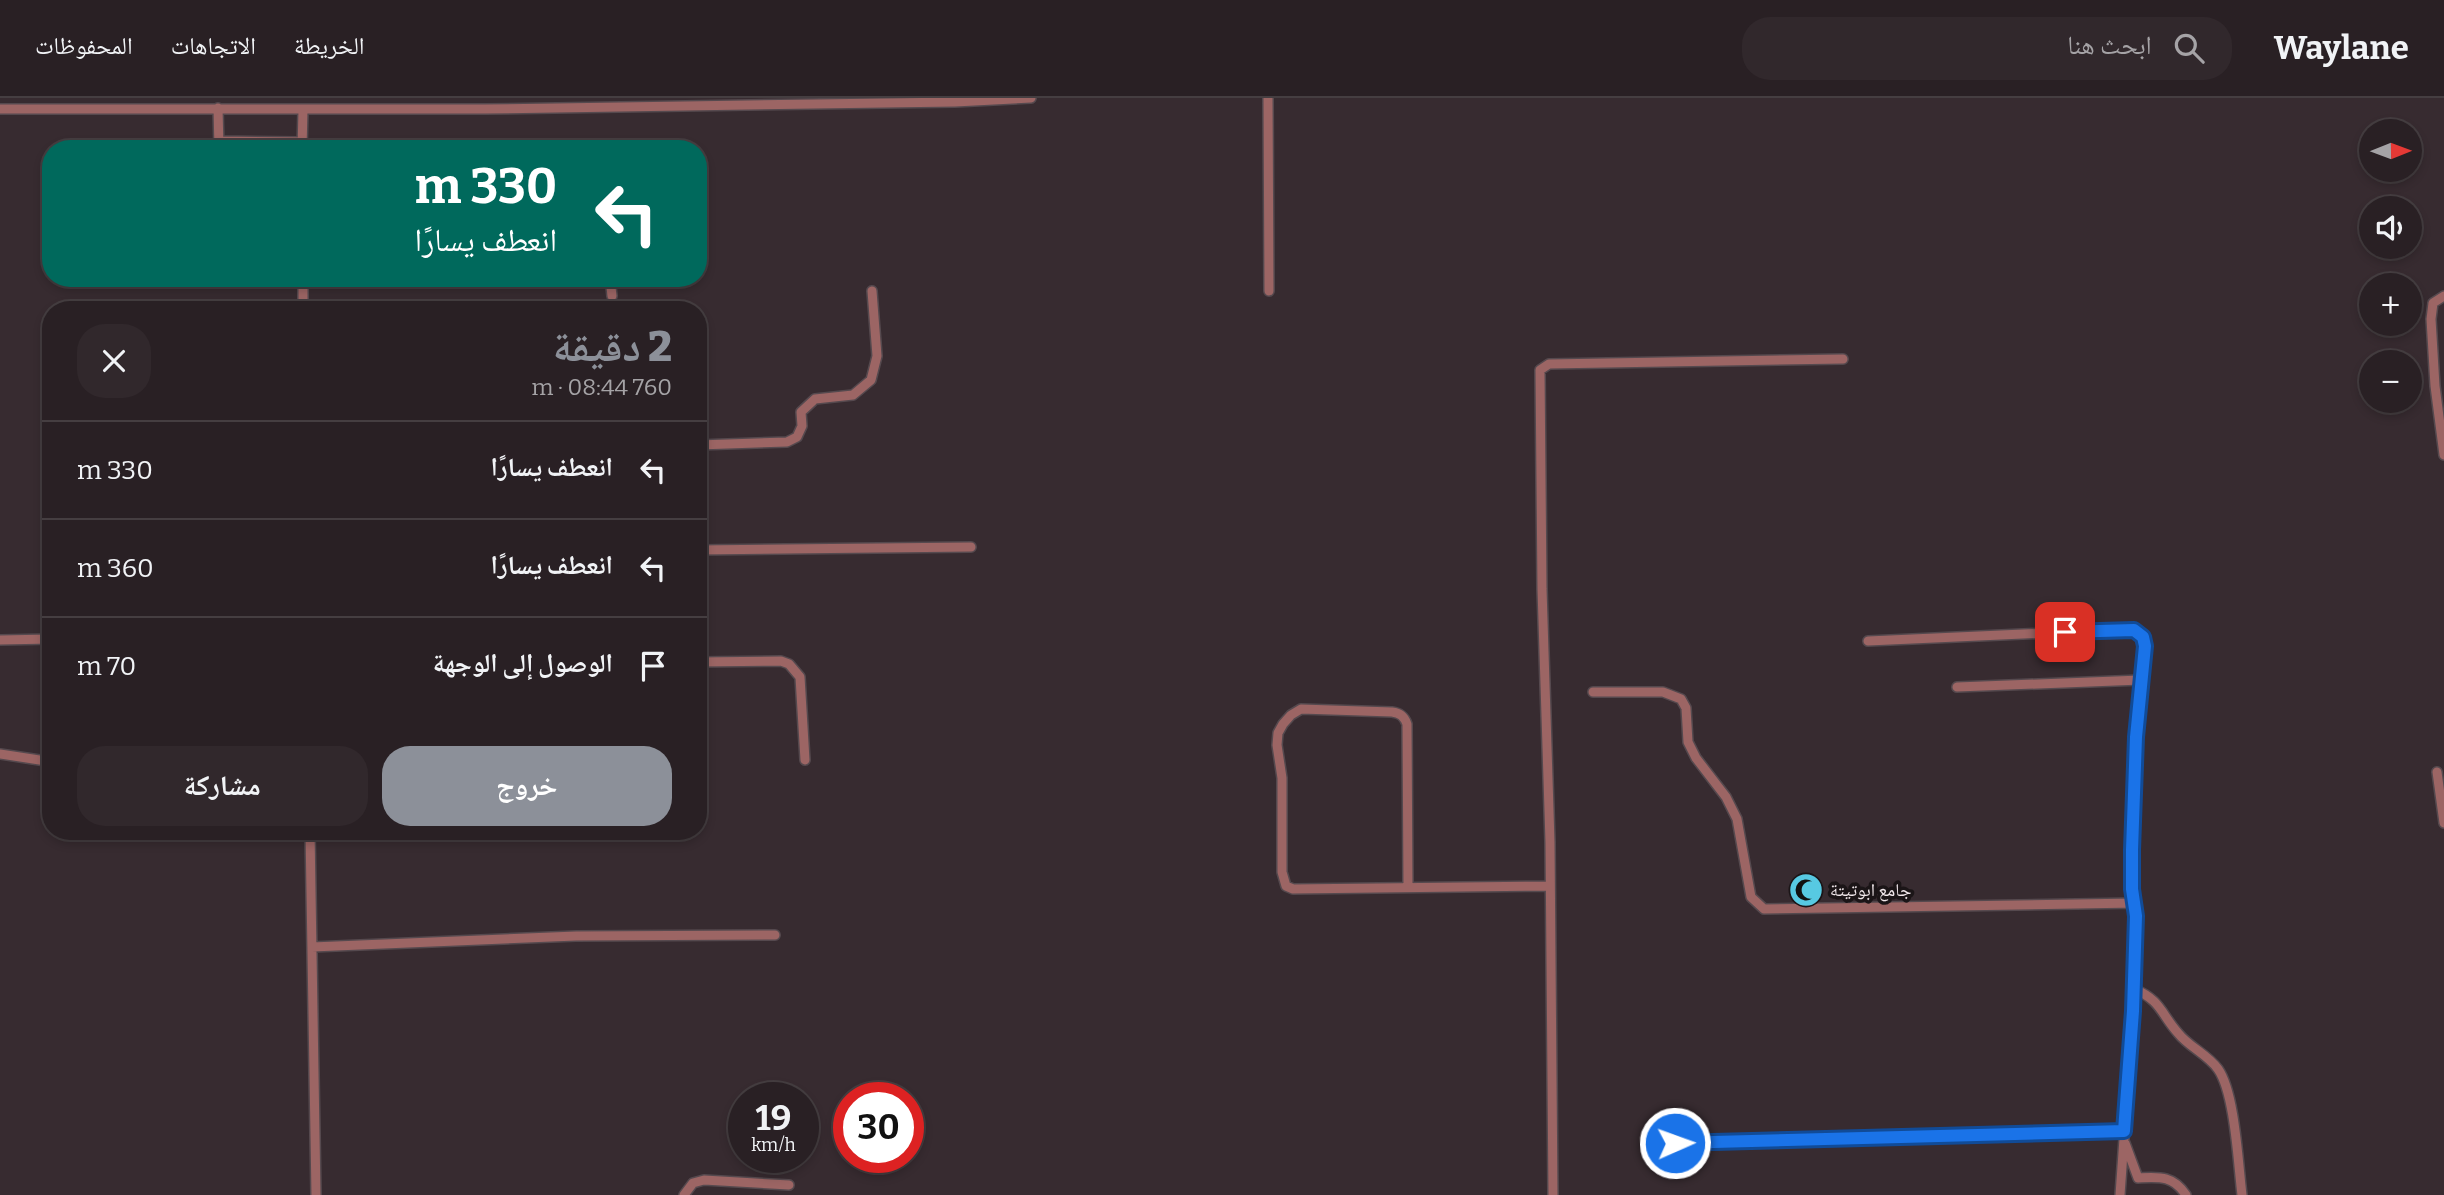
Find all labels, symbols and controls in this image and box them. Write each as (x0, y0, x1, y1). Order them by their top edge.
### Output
search box (1742, 17, 2232, 80)
text: Waylane (2274, 28, 2409, 68)
icon: search (2170, 29, 2208, 67)
text: ابحث هنا (2067, 30, 2152, 61)
text: المحفوظات (35, 32, 133, 60)
text: الاتجاهات (171, 32, 256, 60)
text: الخريطة (294, 32, 365, 60)
north arrow (2359, 119, 2422, 182)
map controls (2359, 119, 2422, 413)
text: 330 m (415, 157, 557, 216)
icon: left (581, 168, 672, 259)
button: sound (2359, 196, 2422, 259)
text: انعطف يسارًا (414, 221, 557, 259)
button: + (2359, 273, 2422, 336)
text: 2 دقيقة (553, 322, 672, 372)
button: close (77, 324, 151, 398)
button: − (2359, 350, 2422, 413)
text: 760 m · 08:44 (532, 373, 672, 401)
icon: left (634, 451, 672, 489)
text: انعطف يسارًا (490, 452, 613, 483)
text: 330 m (77, 455, 153, 486)
icon: left (634, 549, 672, 587)
text: انعطف يسارًا (490, 550, 613, 581)
text: 360 m (77, 553, 154, 584)
pin (2035, 602, 2095, 662)
icon: arrive (2046, 613, 2084, 651)
icon: arrive (634, 647, 672, 685)
text: الوصول إلى الوجهة (433, 648, 613, 679)
text: 70 m (77, 651, 136, 682)
button: مشاركة (77, 746, 368, 826)
button: خروج (382, 746, 672, 826)
mosque icon: جامع ابوتيتة (1787, 871, 1825, 909)
place label: جامع ابوتيتة (1830, 879, 1911, 902)
speed limit sign: 30 (833, 1082, 924, 1173)
text: 19 (756, 1097, 791, 1139)
position arrow (1638, 1106, 1712, 1180)
text: km/h (751, 1134, 796, 1156)

